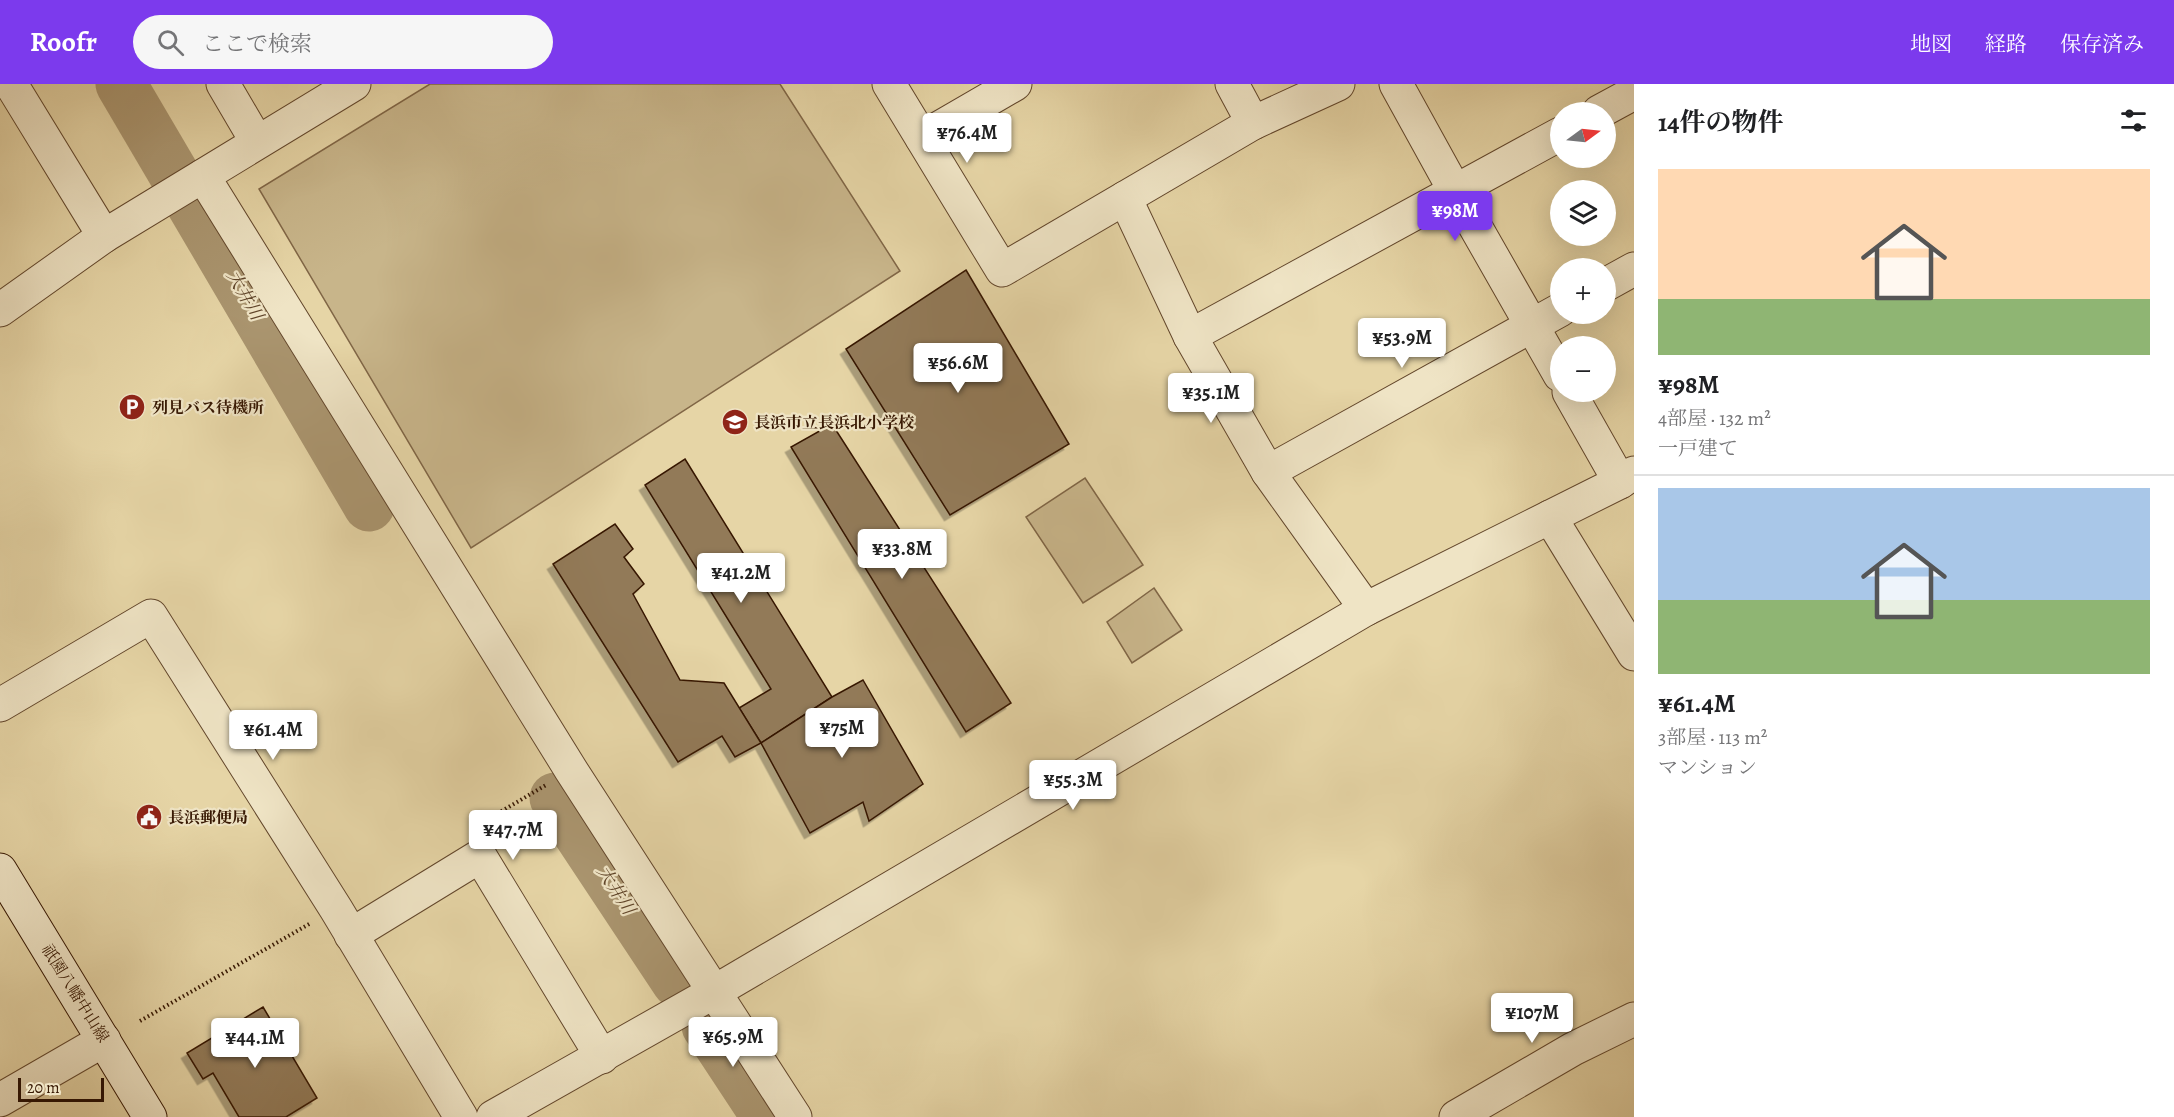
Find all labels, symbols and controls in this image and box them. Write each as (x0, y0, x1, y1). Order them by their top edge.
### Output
search box (133, 15, 553, 69)
text: Roofr (30, 23, 97, 61)
icon: search (154, 26, 187, 59)
text: ここで検索 (202, 29, 312, 59)
text: 地図 (1910, 30, 1952, 58)
text: 経路 (1985, 30, 2027, 58)
text: 保存済み (2060, 30, 2144, 58)
north arrow (1550, 102, 1616, 168)
map controls (1550, 102, 1616, 402)
icon: filters (2117, 104, 2150, 137)
text: 14件の物件 (1658, 105, 1784, 140)
pin: ¥76.4M (918, 113, 1016, 164)
text: ¥76.4M (936, 119, 998, 146)
button: layers (1550, 180, 1616, 246)
pin: ¥98M (1419, 191, 1491, 242)
text: ¥98M (1431, 197, 1479, 224)
icon: home (1850, 208, 1958, 316)
button: + (1550, 258, 1616, 324)
water label: 大井川 (221, 266, 270, 326)
pin: ¥53.9M (1353, 318, 1451, 369)
text: ¥53.9M (1372, 324, 1432, 351)
button: − (1550, 336, 1616, 402)
pin: ¥56.6M (909, 343, 1007, 394)
text: ¥56.6M (927, 349, 989, 376)
text: ¥98M (1658, 367, 1719, 402)
pin: ¥35.1M (1162, 373, 1260, 424)
text: ¥35.1M (1182, 379, 1240, 406)
parking icon: 列見バス待機所 (117, 392, 147, 422)
place label: 列見バス待機所 (152, 397, 264, 419)
text: 4部屋 · 132 m² (1658, 405, 1771, 432)
school or university icon: 長浜市立長浜北小学校 (720, 407, 750, 437)
place label: 長浜市立長浜北小学校 (754, 412, 915, 434)
text: 一戸建て (1658, 435, 1738, 462)
icon: home (1850, 527, 1958, 635)
pin: ¥33.8M (853, 529, 951, 580)
text: ¥33.8M (872, 535, 932, 562)
pin: ¥41.2M (692, 553, 790, 604)
text: ¥41.2M (711, 559, 771, 586)
text: ¥61.4M (1658, 686, 1736, 721)
pin: ¥75M (806, 708, 878, 759)
pin: ¥61.4M (224, 710, 322, 761)
text: ¥75M (819, 714, 865, 741)
text: ¥61.4M (243, 716, 303, 743)
text: 3部屋 · 113 m² (1658, 724, 1767, 751)
text: マンション (1658, 754, 1757, 781)
pin: ¥55.3M (1024, 760, 1122, 811)
text: ¥55.3M (1043, 766, 1103, 793)
public building icon: 長浜郵便局 (134, 802, 164, 832)
place label: 長浜郵便局 (168, 807, 248, 829)
pin: ¥47.7M (464, 810, 562, 861)
text: ¥47.7M (483, 816, 543, 843)
water label: 大井川 (591, 861, 642, 921)
street label: 祇園八幡中山線 (36, 940, 114, 1047)
pin: ¥107M (1490, 993, 1574, 1044)
text: ¥107M (1505, 999, 1559, 1026)
pin: ¥65.9M (684, 1017, 782, 1068)
pin: ¥44.1M (206, 1018, 304, 1069)
text: ¥65.9M (703, 1023, 763, 1050)
text: ¥44.1M (225, 1024, 285, 1051)
scale bar (18, 1075, 104, 1102)
text: 20 m (27, 1077, 60, 1099)

